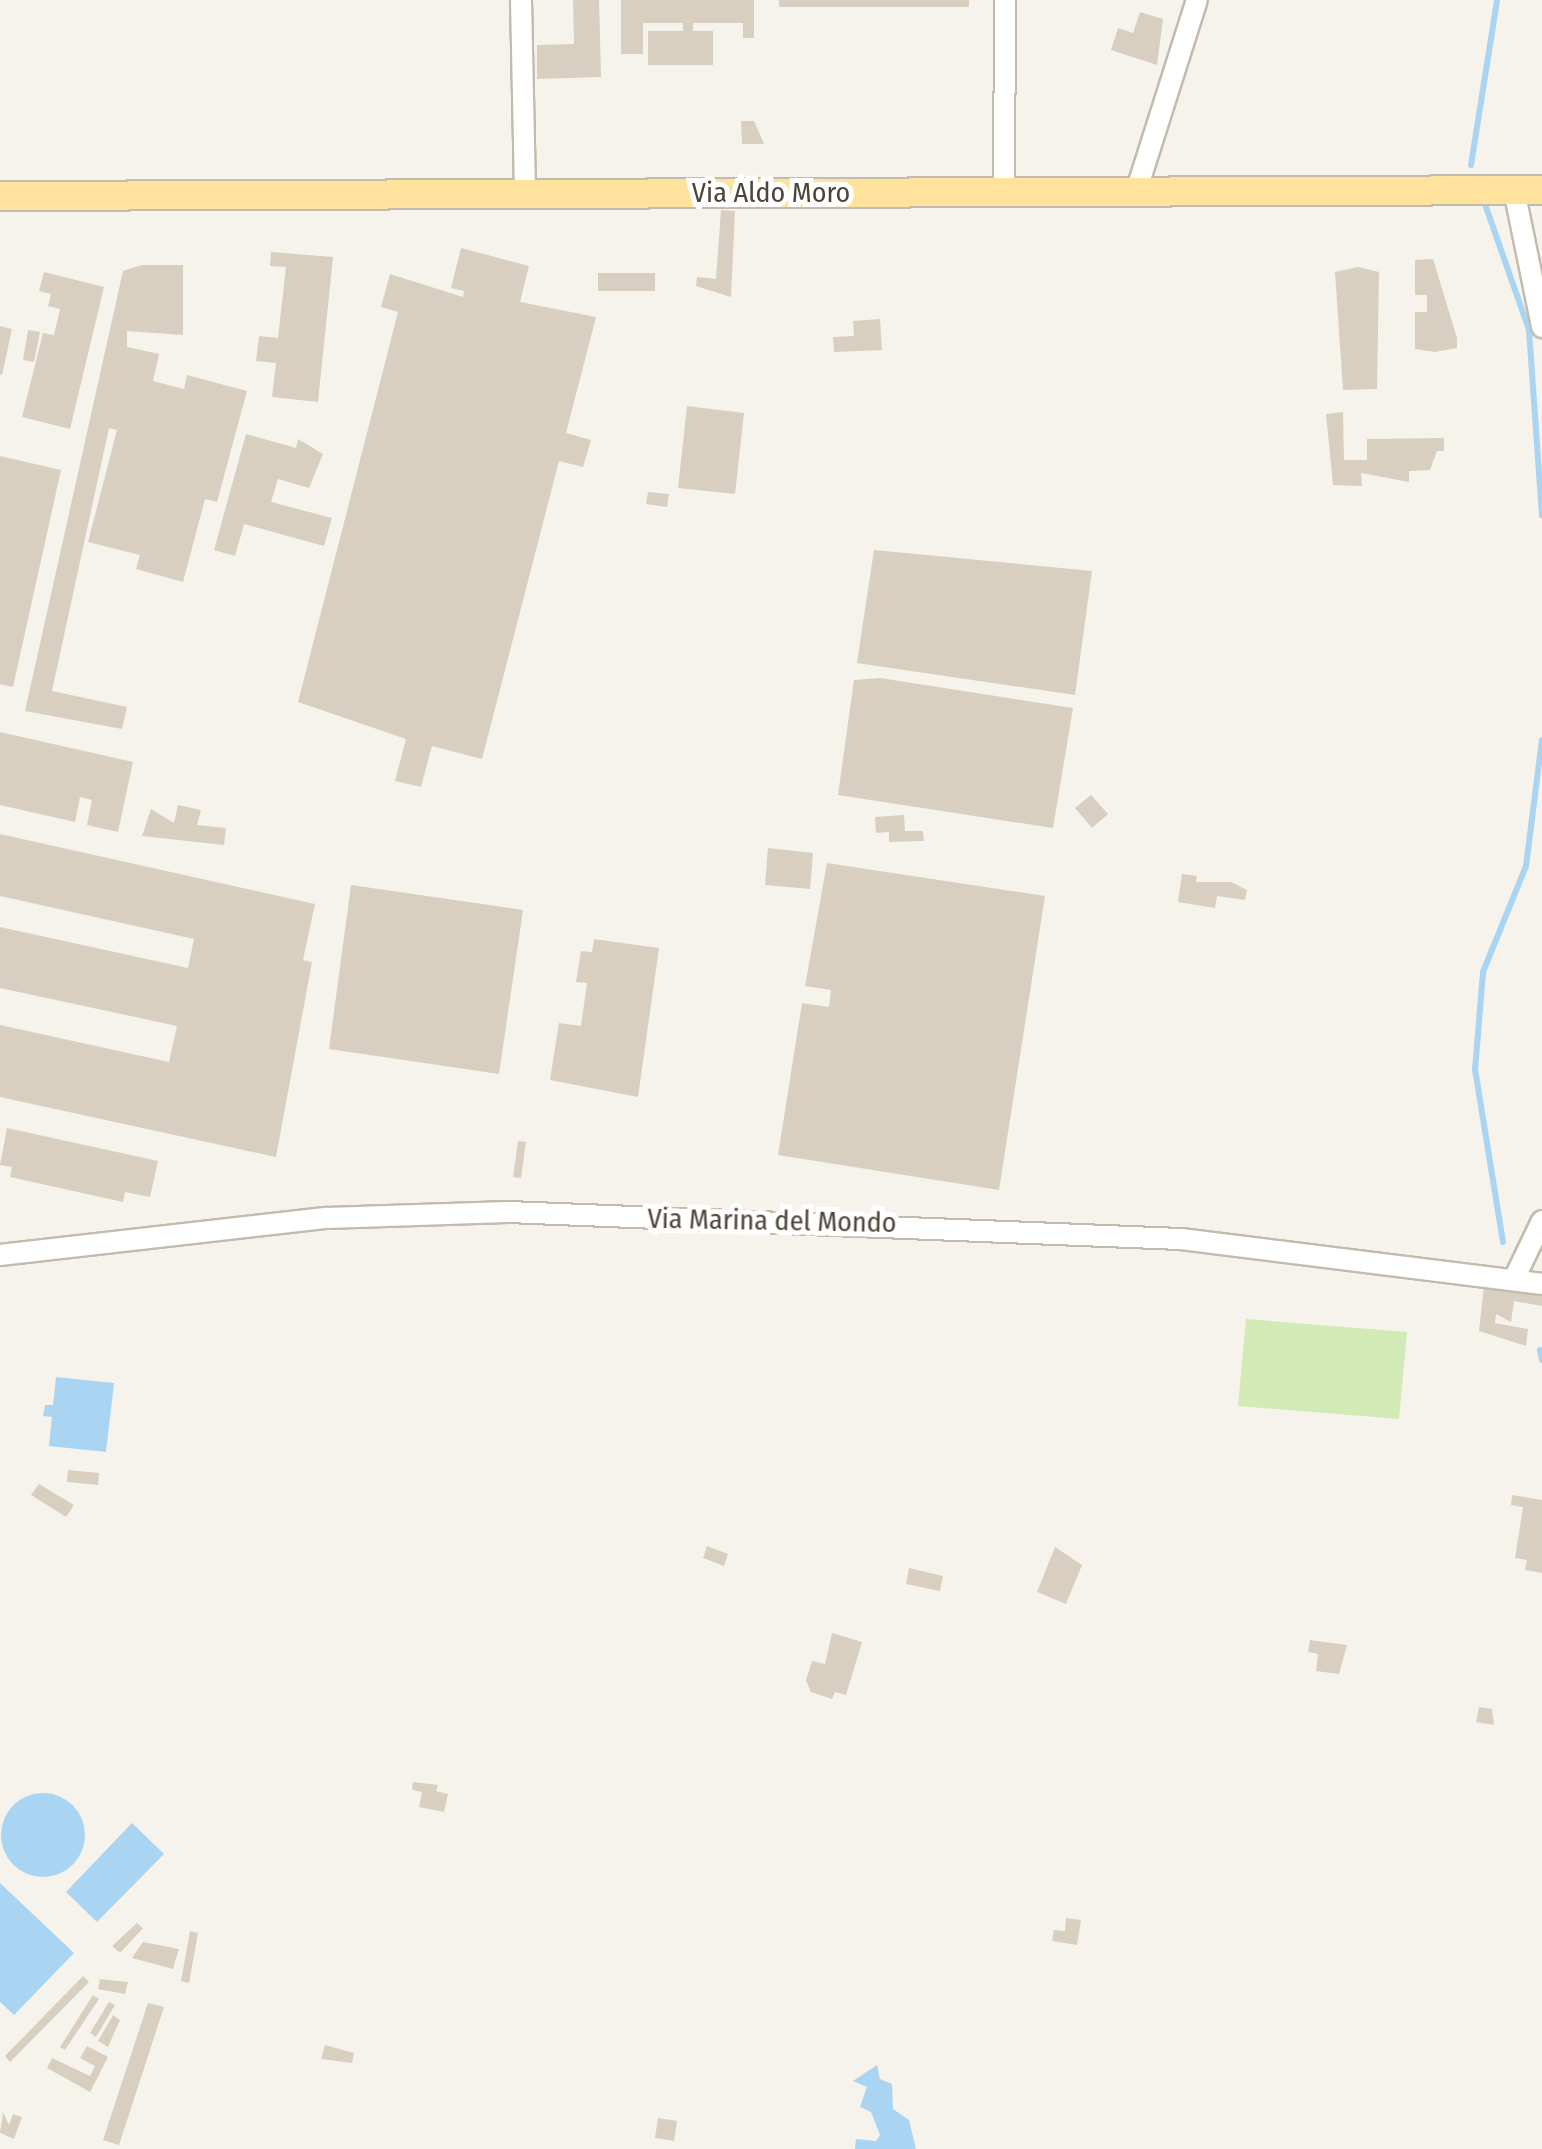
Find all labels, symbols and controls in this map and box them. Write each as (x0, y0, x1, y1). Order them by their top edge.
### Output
street label: Via Aldo Moro (692, 176, 850, 210)
street label: Via Marina del Mondo (647, 1202, 897, 1240)

